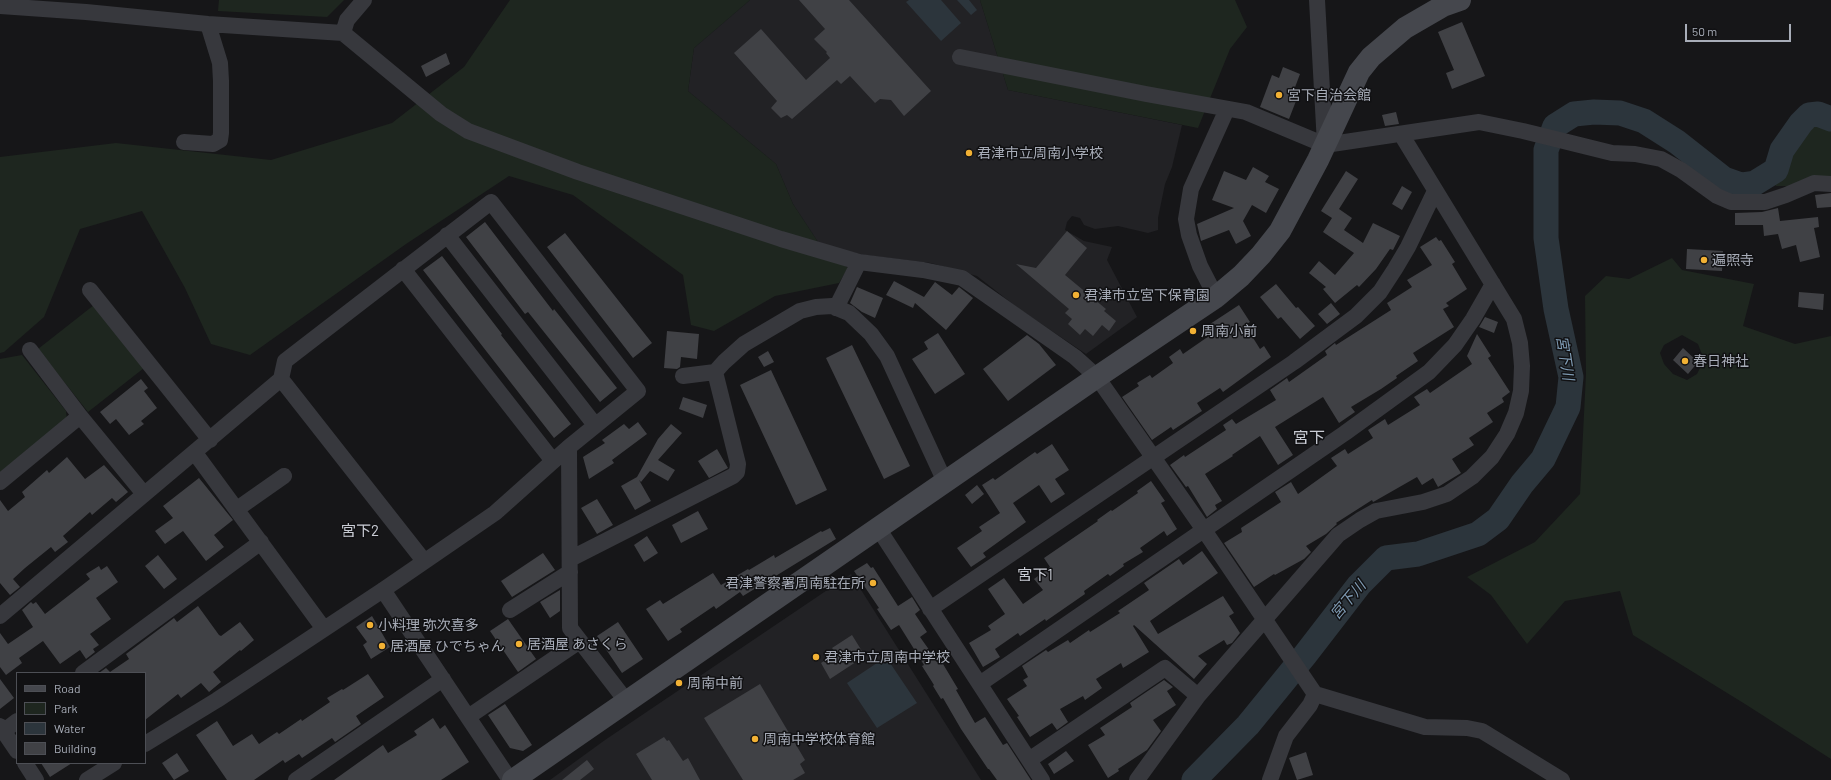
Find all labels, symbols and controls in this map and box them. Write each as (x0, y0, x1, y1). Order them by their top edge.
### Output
scale bar (1687, 16, 1793, 42)
text: 50 m (1692, 24, 1717, 38)
place label: 宮下自治会館 (1287, 87, 1371, 103)
marker: 宮下自治会館 (1274, 90, 1284, 100)
place label: 君津市立周南小学校 (977, 145, 1103, 161)
marker: 君津市立周南小学校 (964, 148, 974, 158)
place label: 遍照寺 (1712, 252, 1754, 268)
marker: 遍照寺 (1699, 255, 1709, 265)
place label: 君津市立宮下保育園 (1084, 287, 1210, 303)
marker: 君津市立宮下保育園 (1071, 290, 1081, 300)
place label: 周南小前 (1201, 323, 1257, 339)
marker: 周南小前 (1188, 326, 1198, 336)
water label: 宮下川 (1553, 334, 1577, 382)
place label: 春日神社 (1693, 353, 1749, 369)
marker: 春日神社 (1680, 356, 1690, 366)
district label: 宮下 (1293, 428, 1325, 448)
district label: 宮下2 (341, 522, 379, 540)
district label: 宮下1 (1017, 566, 1053, 584)
place label: 君津警察署周南駐在所 (725, 575, 865, 591)
water label: 宮下川 (1327, 577, 1369, 623)
marker: 君津警察署周南駐在所 (868, 578, 878, 588)
place label: 小料理 弥次喜多 (378, 617, 479, 633)
marker: 小料理 弥次喜多 (365, 620, 375, 630)
place label: 居酒屋 あさくら (527, 636, 628, 652)
place label: 居酒屋 ひでちゃん (390, 638, 505, 654)
marker: 居酒屋 あさくら (514, 639, 524, 649)
marker: 居酒屋 ひでちゃん (377, 641, 387, 651)
place label: 君津市立周南中学校 (824, 649, 950, 665)
marker: 君津市立周南中学校 (811, 652, 821, 662)
legend (16, 672, 146, 764)
place label: 周南中前 (687, 675, 743, 691)
marker: 周南中前 (674, 678, 684, 688)
text: Road (54, 681, 81, 695)
text: Park (54, 701, 78, 715)
text: Water (54, 721, 85, 735)
place label: 周南中学校体育館 (763, 731, 875, 747)
marker: 周南中学校体育館 (750, 734, 760, 744)
text: Building (54, 741, 96, 755)

